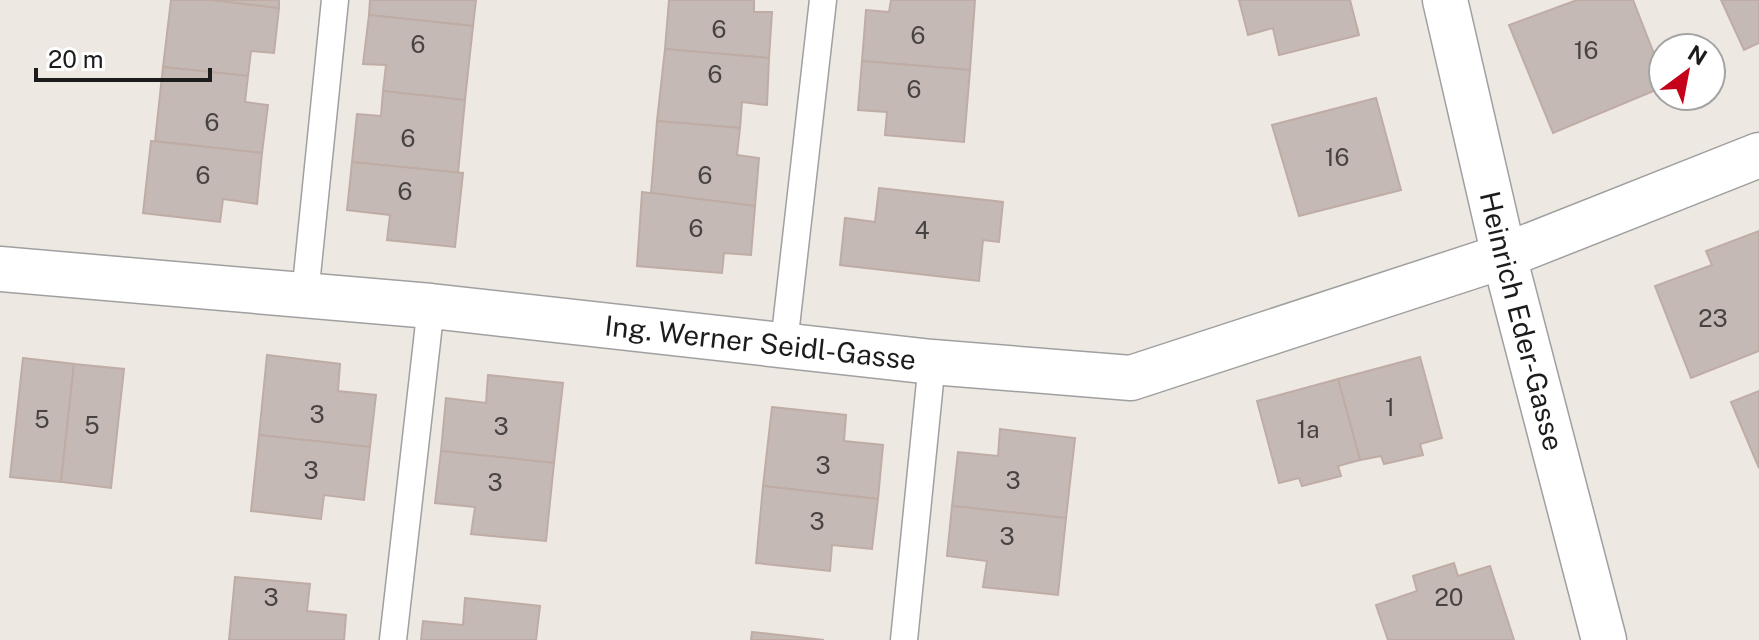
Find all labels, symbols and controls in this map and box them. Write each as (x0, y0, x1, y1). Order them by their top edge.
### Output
house number: 6 (712, 15, 726, 43)
house number: 6 (911, 21, 925, 49)
house number: 6 (411, 30, 425, 58)
scale bar (36, 32, 210, 82)
north arrow (1647, 32, 1727, 112)
house number: 16 (1574, 36, 1598, 64)
text: N (1683, 39, 1712, 71)
text: 20 m (48, 45, 104, 73)
house number: 6 (708, 60, 722, 88)
house number: 6 (907, 75, 921, 103)
house number: 6 (205, 108, 219, 136)
house number: 6 (401, 124, 415, 152)
house number: 16 (1325, 143, 1349, 171)
house number: 6 (196, 161, 210, 189)
house number: 6 (698, 161, 712, 189)
house number: 6 (398, 177, 412, 205)
street label: Heinrich Eder-Gasse (1474, 188, 1571, 454)
house number: 6 (689, 214, 703, 242)
house number: 4 (914, 216, 930, 244)
house number: 23 (1698, 304, 1728, 332)
street label: Ing. Werner Seidl-Gasse (603, 309, 918, 376)
house number: 1 (1385, 393, 1395, 421)
house number: 3 (309, 400, 325, 428)
house number: 5 (34, 405, 50, 433)
house number: 5 (84, 411, 100, 439)
house number: 3 (493, 412, 509, 440)
house number: 1a (1296, 415, 1320, 443)
house number: 3 (815, 451, 831, 479)
house number: 3 (303, 456, 319, 484)
house number: 3 (1005, 466, 1021, 494)
house number: 3 (487, 468, 503, 496)
house number: 3 (809, 507, 825, 535)
house number: 3 (999, 522, 1015, 550)
house number: 3 (263, 583, 279, 611)
house number: 20 (1435, 583, 1464, 611)

